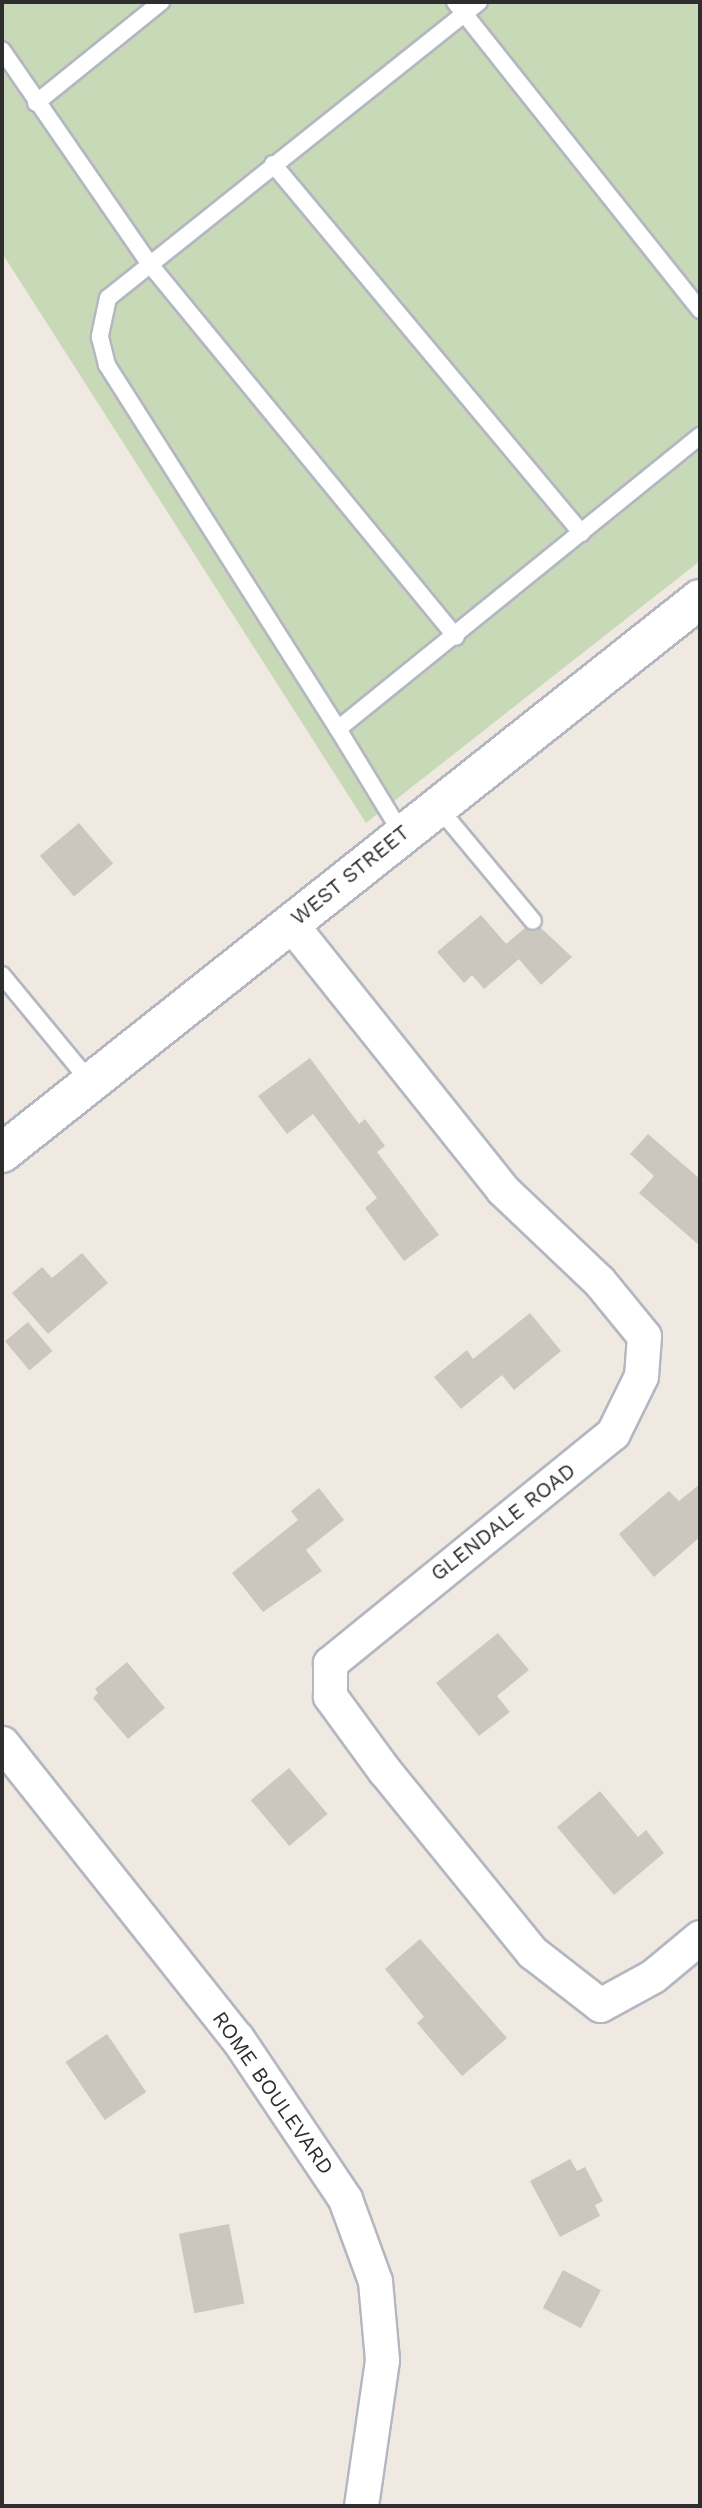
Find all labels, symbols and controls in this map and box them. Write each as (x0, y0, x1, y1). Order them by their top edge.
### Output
street label: WEST STREET (286, 820, 414, 930)
street label: GLENDALE ROAD (426, 1458, 580, 1586)
street label: ROME BOULEVARD (207, 2006, 339, 2180)

